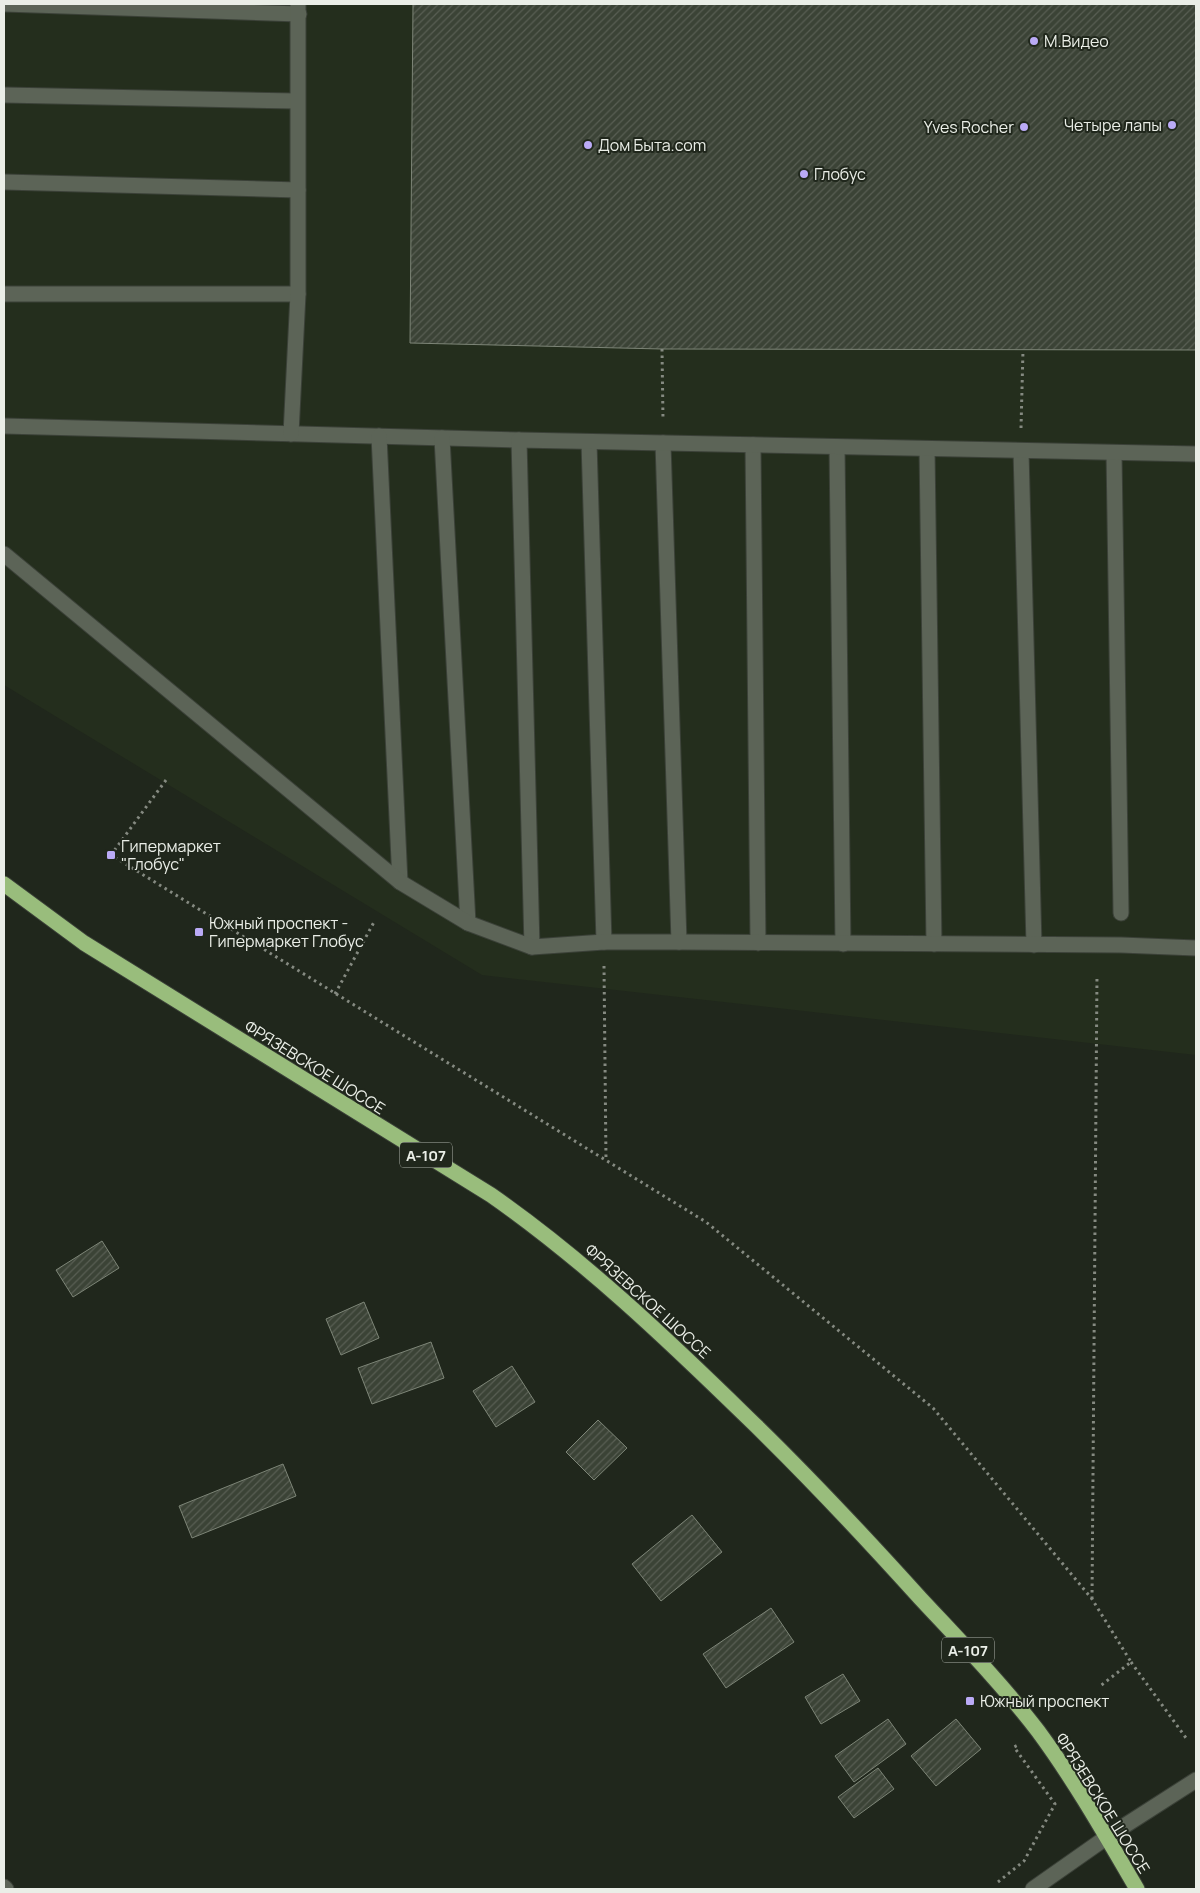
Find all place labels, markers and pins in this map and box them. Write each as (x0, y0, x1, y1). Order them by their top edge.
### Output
place label: М.Видео (1044, 30, 1109, 52)
marker: М.Видео (1028, 35, 1040, 47)
place label: Четыре лапы (1064, 114, 1162, 136)
place label: Yves Rocher (924, 116, 1014, 138)
marker: Четыре лапы (1166, 119, 1178, 131)
marker: Yves Rocher (1018, 121, 1030, 133)
place label: Дом Быта.com (598, 134, 706, 156)
marker: Дом Быта.com (582, 139, 594, 151)
place label: Глобус (814, 163, 866, 185)
marker: Глобус (798, 168, 810, 180)
place label: Гипермаркет "Глобус" (121, 835, 221, 875)
marker: Гипермаркет "Глобус" (105, 849, 117, 861)
place label: Южный проспект - Гипермаркет Глобус (209, 912, 364, 952)
marker: Южный проспект - Гипермаркет Глобус (193, 926, 205, 938)
place label: Южный проспект (980, 1690, 1109, 1712)
marker: Южный проспект (964, 1695, 976, 1707)

